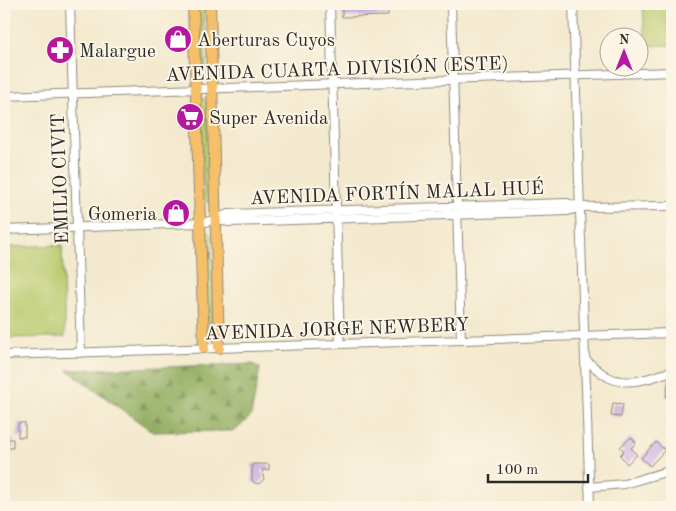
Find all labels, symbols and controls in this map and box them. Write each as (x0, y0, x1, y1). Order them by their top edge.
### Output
shop icon: Aberturas Cuyos (163, 24, 193, 54)
north arrow (598, 28, 648, 78)
place label: Aberturas Cuyos (197, 32, 335, 51)
text: N (619, 33, 630, 47)
pharmacy icon: Malargue (45, 35, 75, 65)
place label: Malargue (79, 43, 156, 62)
street label: AVENIDA CUARTA DIVISIÓN (ESTE) (165, 50, 509, 86)
supermarket icon: Super Avenida (175, 102, 205, 132)
place label: Super Avenida (209, 110, 329, 129)
street label: EMILIO CIVIT (50, 113, 73, 245)
street label: AVENIDA FORTÍN MALAL HUÉ (250, 176, 544, 209)
shop icon: Gomeria (161, 198, 191, 228)
place label: Gomeria (88, 206, 158, 225)
street label: AVENIDA JORGE NEWBERY (204, 316, 470, 345)
scale bar (488, 451, 588, 483)
text: 100 m (496, 463, 538, 478)

